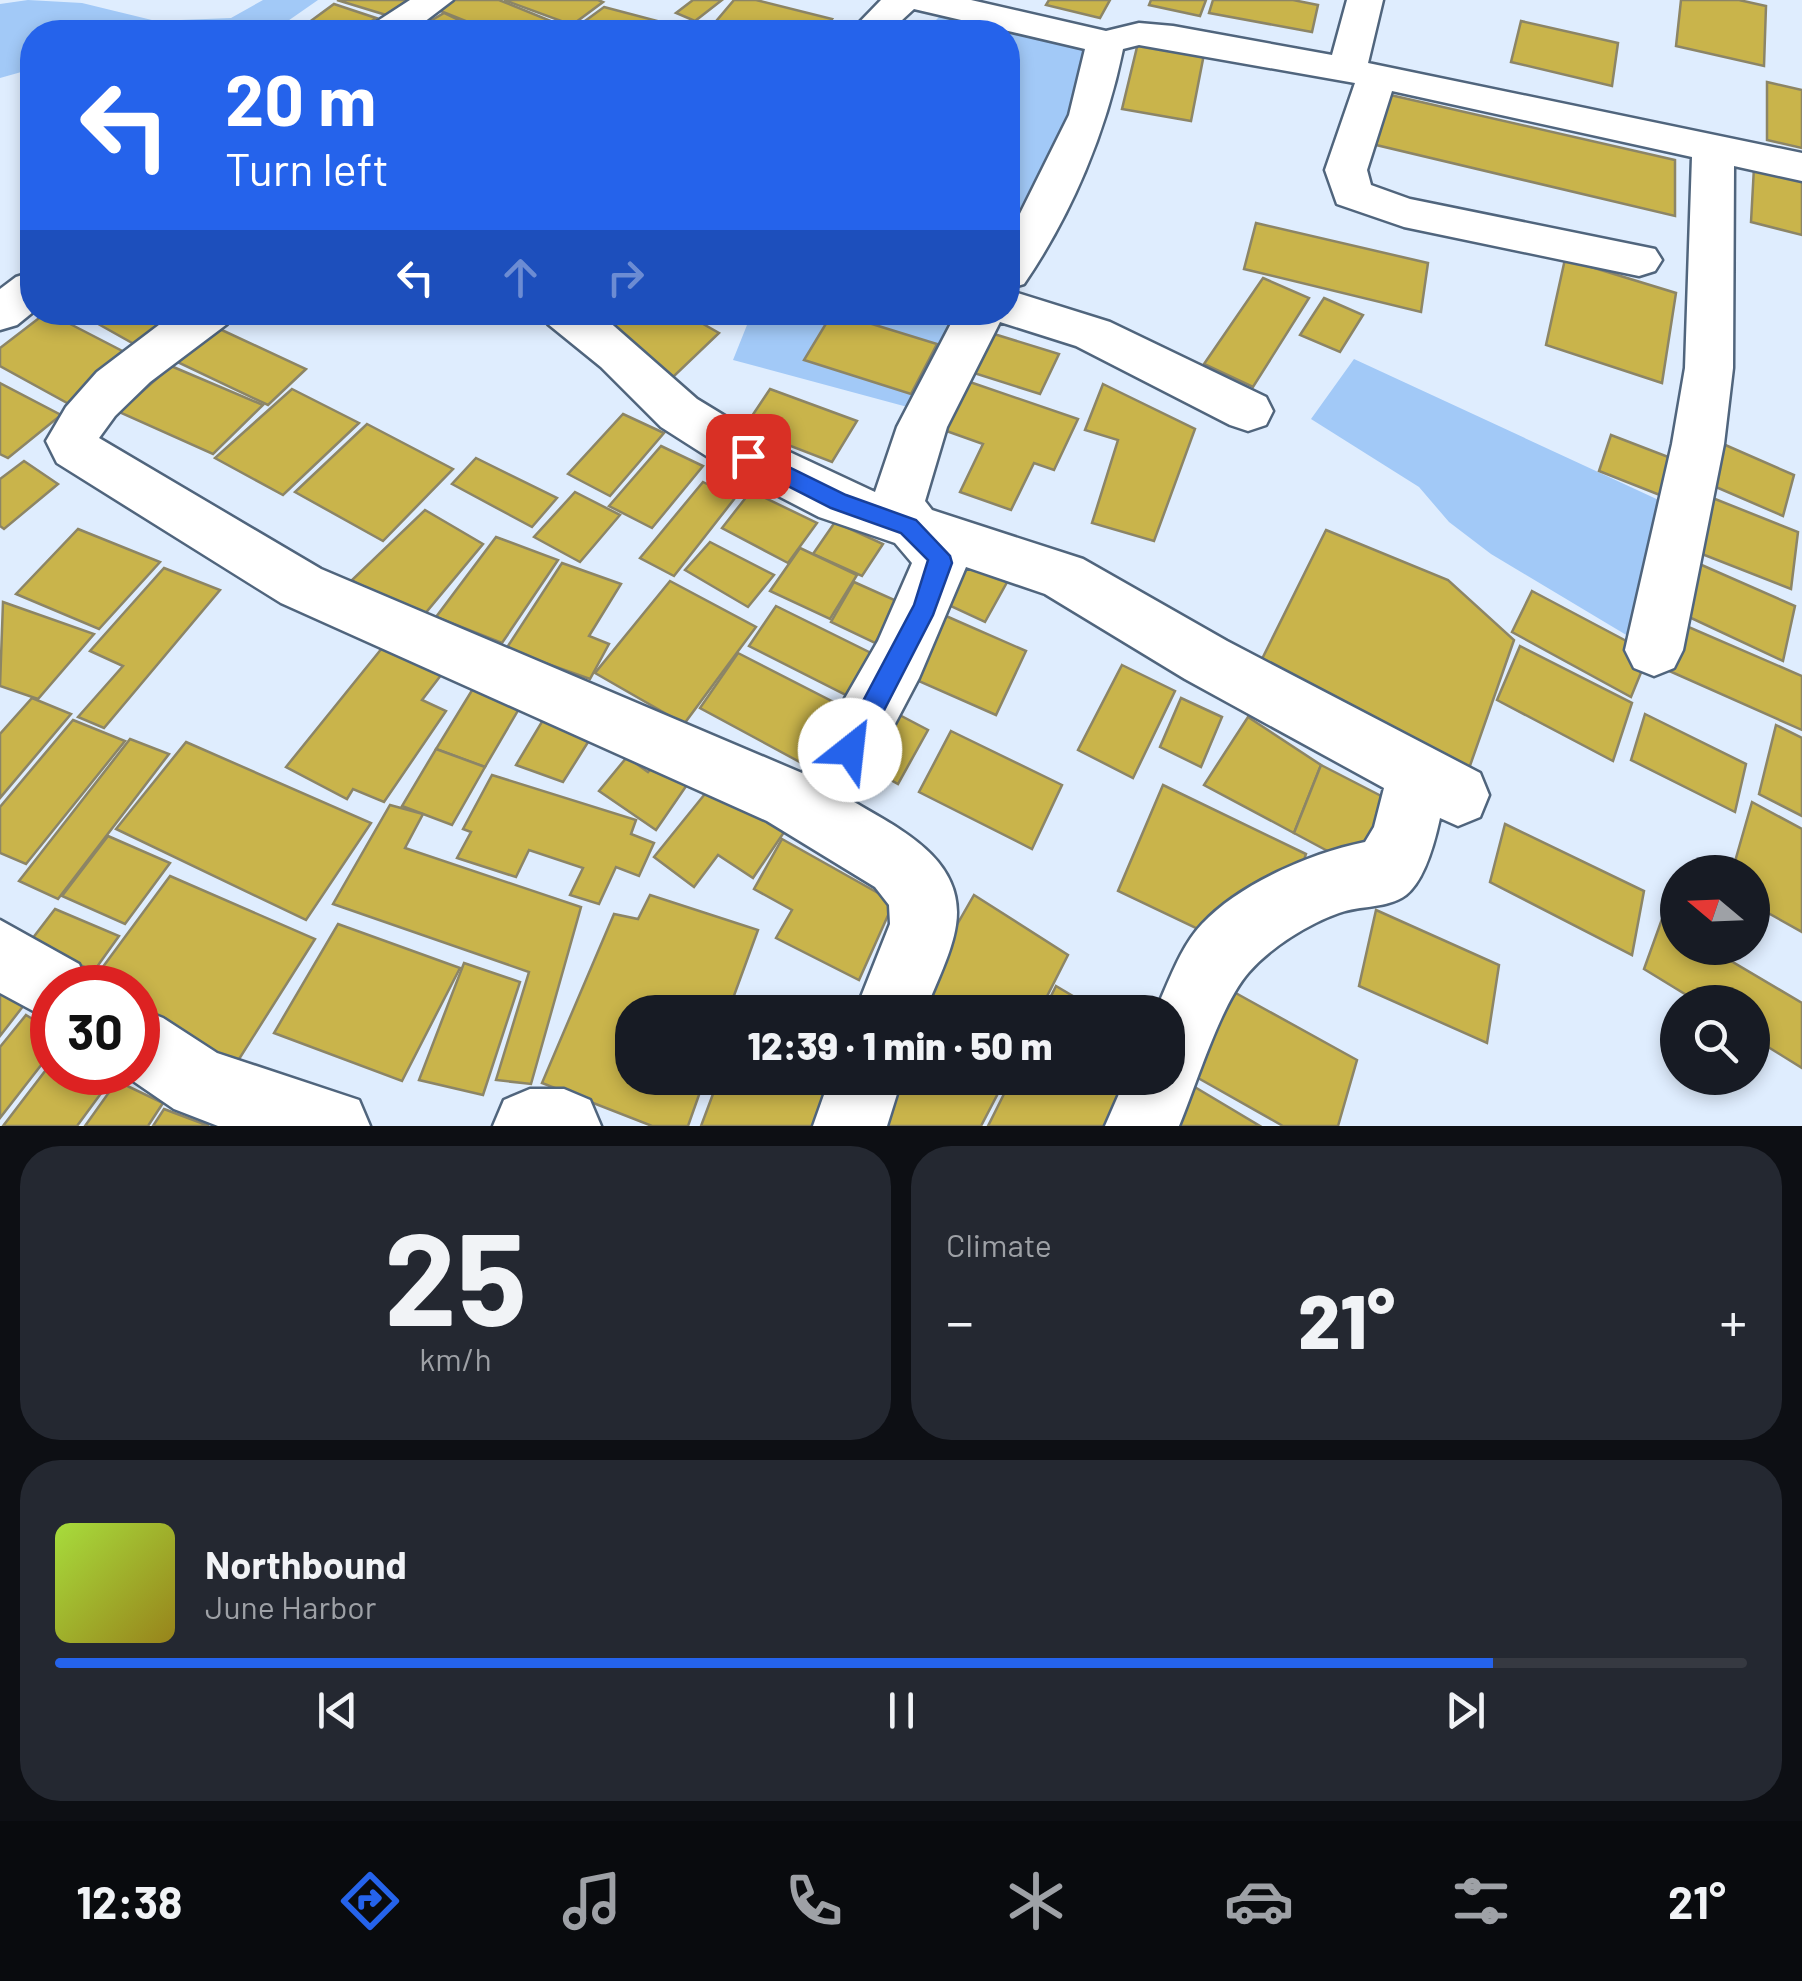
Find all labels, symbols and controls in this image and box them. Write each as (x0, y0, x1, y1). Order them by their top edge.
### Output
text: 20 m (225, 56, 377, 140)
icon: left (60, 60, 190, 190)
text: Turn left (225, 141, 389, 195)
icon: left (388, 250, 443, 305)
icon: ahead (493, 250, 548, 305)
icon: right (598, 250, 653, 305)
pin (706, 414, 791, 499)
icon: arrive (721, 429, 776, 484)
position arrow (798, 698, 902, 802)
north arrow (1660, 855, 1770, 965)
map controls (1660, 855, 1770, 1095)
speed limit sign: 30 (30, 965, 160, 1095)
button: search (1660, 985, 1770, 1095)
text: 12:39 · 1 min · 50 m (748, 1022, 1052, 1068)
text: 25 (384, 1196, 527, 1352)
text: Climate (946, 1225, 1052, 1263)
text: 21° (1298, 1274, 1395, 1364)
text: − (946, 1287, 974, 1353)
text: + (1719, 1287, 1747, 1353)
text: km/h (419, 1339, 492, 1377)
text: Northbound (205, 1541, 407, 1587)
text: June Harbor (205, 1587, 376, 1625)
icon: previous (310, 1683, 365, 1738)
icon: pause (874, 1683, 929, 1738)
icon: next (1438, 1683, 1493, 1738)
icon: directions (335, 1866, 405, 1936)
icon: music (557, 1866, 627, 1936)
icon: phone (779, 1866, 849, 1936)
icon: climate (1001, 1866, 1071, 1936)
icon: car (1224, 1866, 1294, 1936)
icon: filters (1446, 1866, 1516, 1936)
text: 12:38 (76, 1874, 182, 1928)
text: 21° (1668, 1874, 1726, 1928)

